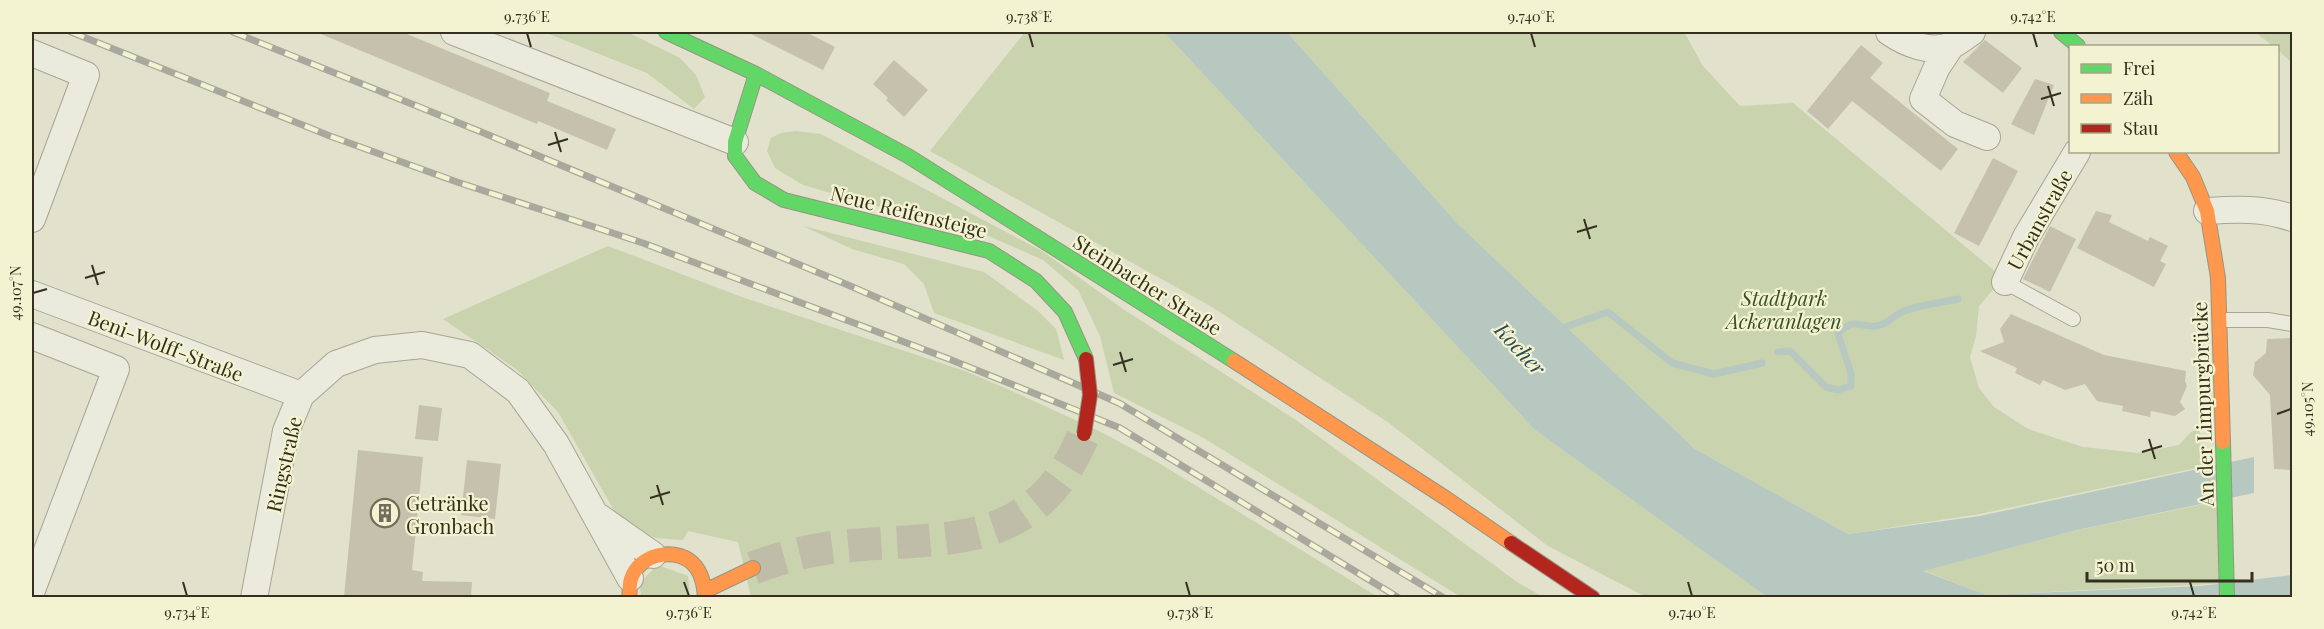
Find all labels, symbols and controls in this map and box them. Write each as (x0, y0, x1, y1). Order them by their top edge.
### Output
text: 9.736°E (504, 6, 550, 26)
text: 9.738°E (1006, 6, 1052, 26)
text: 9.740°E (1507, 6, 1555, 26)
text: 9.742°E (2010, 6, 2056, 26)
legend (2069, 45, 2279, 153)
text: Frei (2123, 56, 2155, 80)
text: Zäh (2123, 86, 2154, 110)
text: Stau (2123, 116, 2159, 140)
street label: Urbanstraße (2000, 164, 2078, 274)
street label: Neue Reifensteige (828, 179, 990, 243)
street label: Steinbacher Straße (1068, 227, 1228, 341)
text: 49.107°N (5, 265, 25, 321)
park label: Stadtpark Ackeranlagen (1724, 284, 1842, 334)
street label: An der Limpurgbrücke (2185, 301, 2219, 508)
street label: Beni-Wolff-Straße (84, 303, 248, 387)
water label: Kocher (1489, 315, 1553, 381)
text: 49.105°N (2297, 381, 2317, 437)
street label: Ringstraße (259, 413, 307, 515)
place label: Getränke Gronbach (406, 489, 494, 539)
building icon: Getränke Gronbach (369, 497, 401, 529)
scale bar (2087, 545, 2252, 583)
text: 50 m (2096, 553, 2135, 577)
text: 9.734°E (164, 602, 210, 622)
text: 9.736°E (666, 602, 712, 622)
text: 9.738°E (1167, 602, 1213, 622)
text: 9.740°E (1668, 602, 1716, 622)
text: 9.742°E (2171, 602, 2217, 622)

